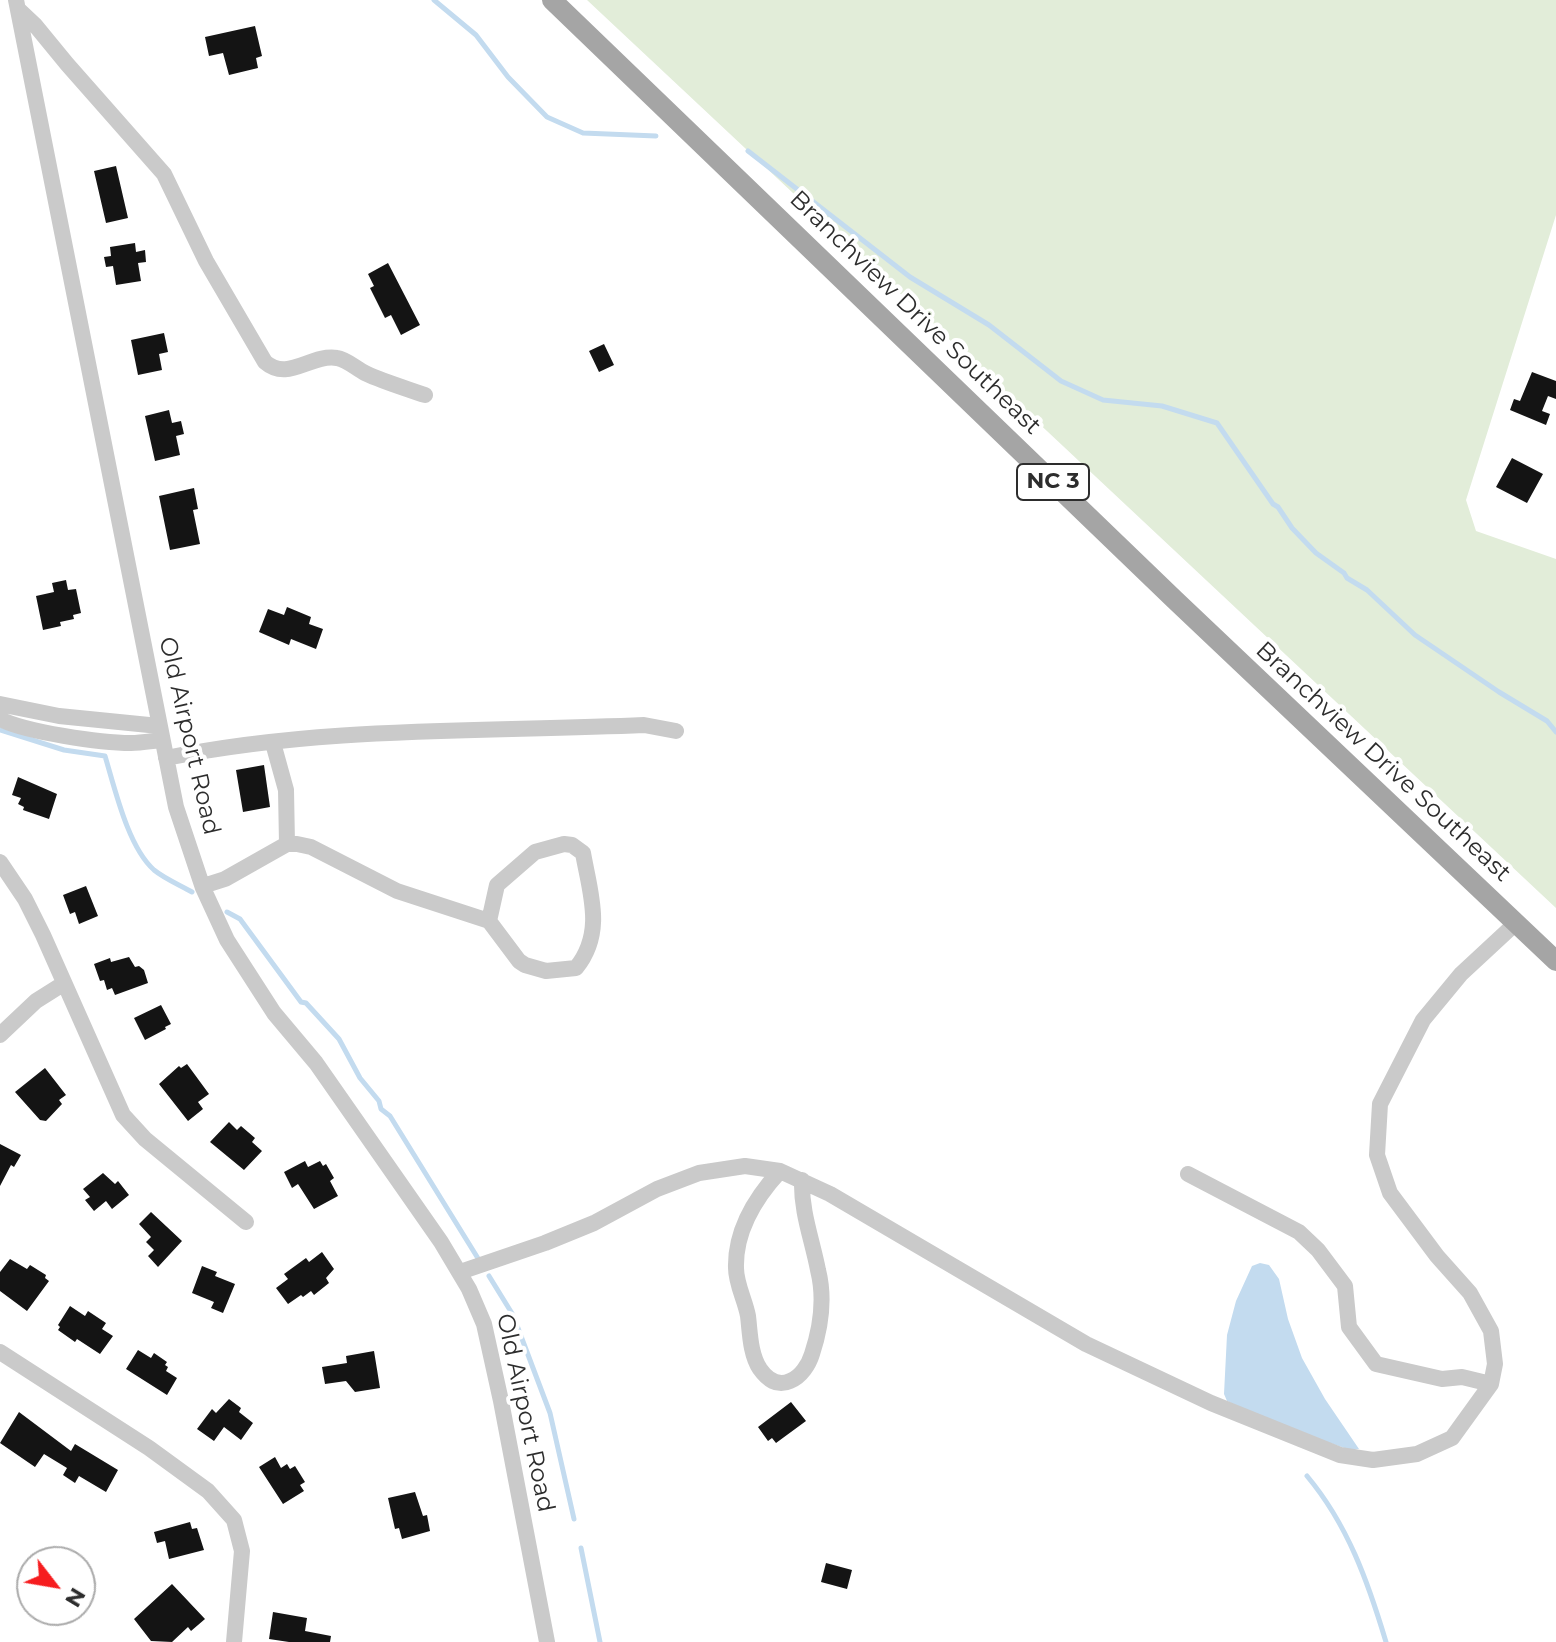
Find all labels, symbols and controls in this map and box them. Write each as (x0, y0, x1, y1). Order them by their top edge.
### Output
street label: Branchview Drive Southeast (783, 185, 1047, 441)
road number: NC 3 (1017, 464, 1089, 500)
street label: Old Airport Road (152, 634, 226, 838)
street label: Branchview Drive Southeast (1249, 636, 1517, 888)
street label: Old Airport Road (490, 1311, 560, 1515)
north arrow (16, 1546, 96, 1626)
text: N (59, 1583, 91, 1612)

